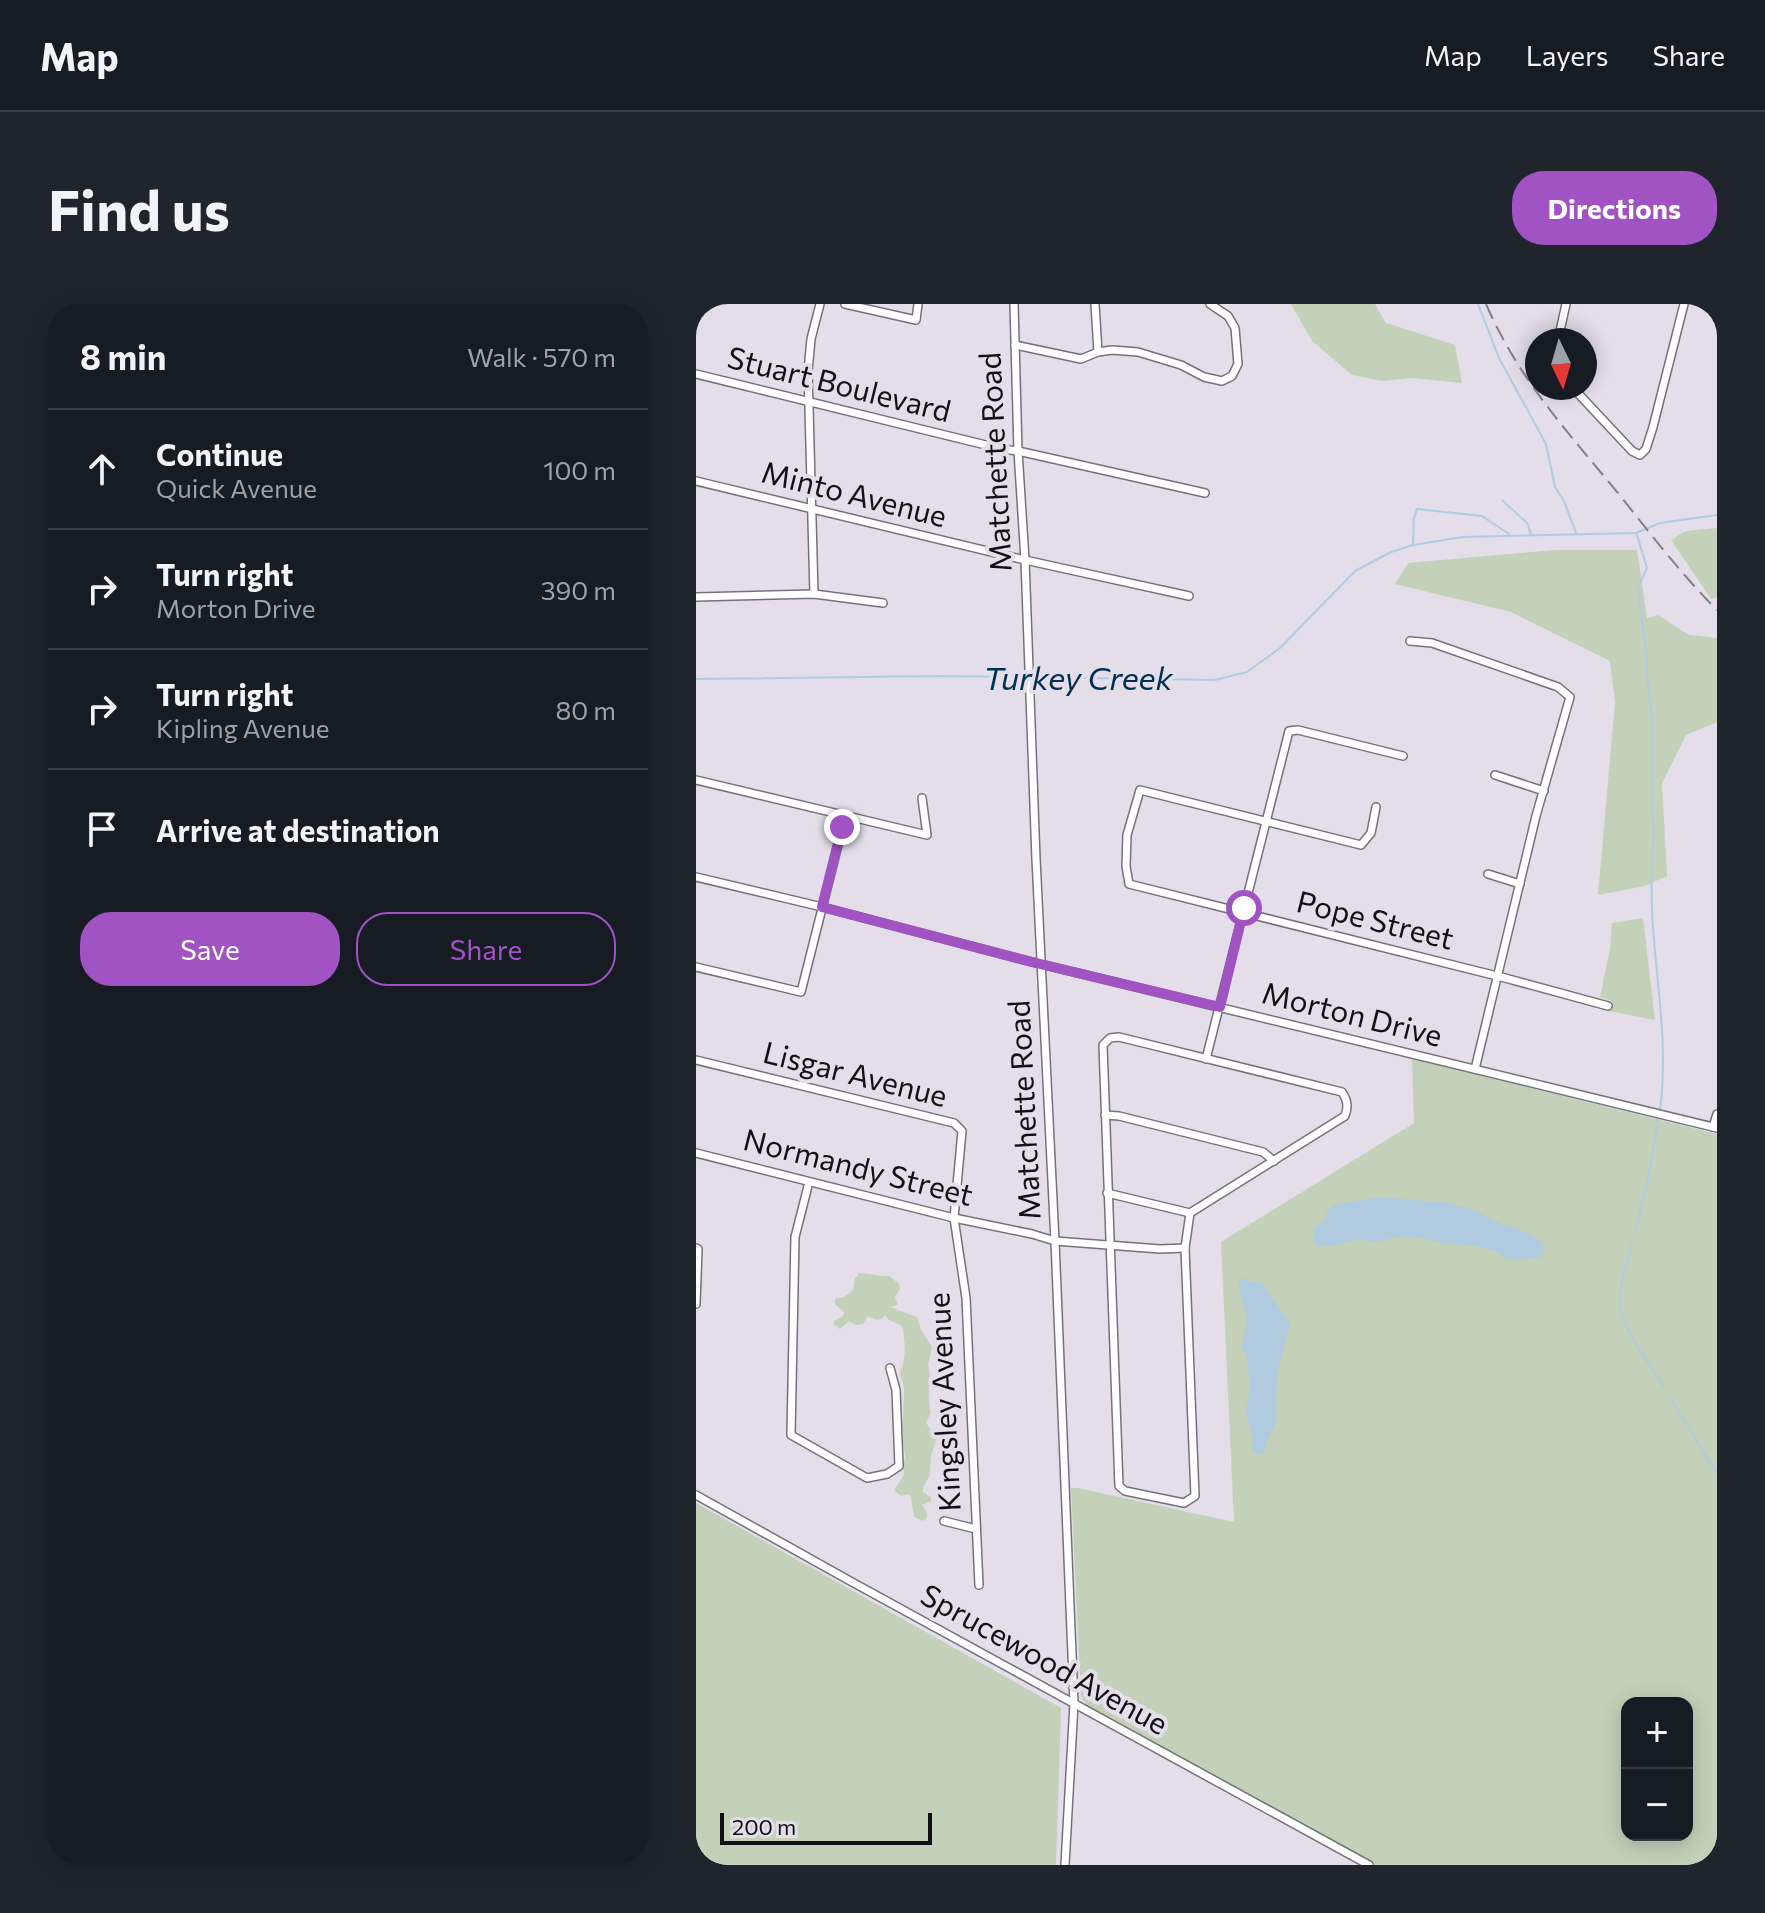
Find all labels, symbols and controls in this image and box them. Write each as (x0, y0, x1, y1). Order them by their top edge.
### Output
text: Map (40, 32, 119, 79)
text: Map (1424, 38, 1482, 72)
text: Layers (1526, 38, 1608, 72)
text: Share (1652, 38, 1725, 72)
button: Directions (1512, 171, 1717, 245)
text: Find us (48, 174, 230, 243)
north arrow (1525, 328, 1597, 400)
text: 8 min (80, 335, 166, 377)
street label: Stuart Boulevard (724, 337, 955, 428)
text: Walk · 570 m (467, 341, 616, 372)
street label: Matchette Road (969, 351, 1018, 573)
text: Continue (156, 435, 283, 472)
icon: ahead (80, 447, 124, 491)
street label: Minto Avenue (758, 452, 951, 533)
text: 100 m (543, 454, 616, 485)
text: Quick Avenue (156, 472, 317, 503)
text: Turn right (156, 555, 293, 592)
icon: right (80, 567, 124, 611)
text: 390 m (541, 574, 616, 605)
text: Morton Drive (156, 592, 315, 623)
water label: Turkey Creek (983, 657, 1173, 697)
text: Turn right (156, 675, 293, 712)
icon: right (80, 687, 124, 731)
text: 80 m (556, 694, 616, 725)
text: Kipling Avenue (156, 712, 329, 743)
icon: arrive (80, 807, 124, 851)
route end (824, 809, 860, 845)
text: Arrive at destination (156, 811, 440, 848)
street label: Pope Street (1293, 881, 1458, 956)
route start (1226, 890, 1262, 926)
button: Save (80, 912, 340, 986)
button: Share (356, 912, 616, 986)
street label: Morton Drive (1259, 972, 1446, 1053)
street label: Matchette Road (998, 999, 1047, 1221)
street label: Lisgar Avenue (760, 1032, 951, 1113)
street label: Normandy Street (740, 1119, 977, 1212)
street label: Kingsley Avenue (918, 1292, 967, 1513)
street label: Sprucewood Avenue (915, 1575, 1175, 1741)
map controls (1621, 1697, 1693, 1841)
button: + (1621, 1697, 1693, 1769)
button: − (1621, 1769, 1693, 1841)
scale bar (720, 1809, 932, 1845)
text: 200 m (732, 1813, 796, 1840)

